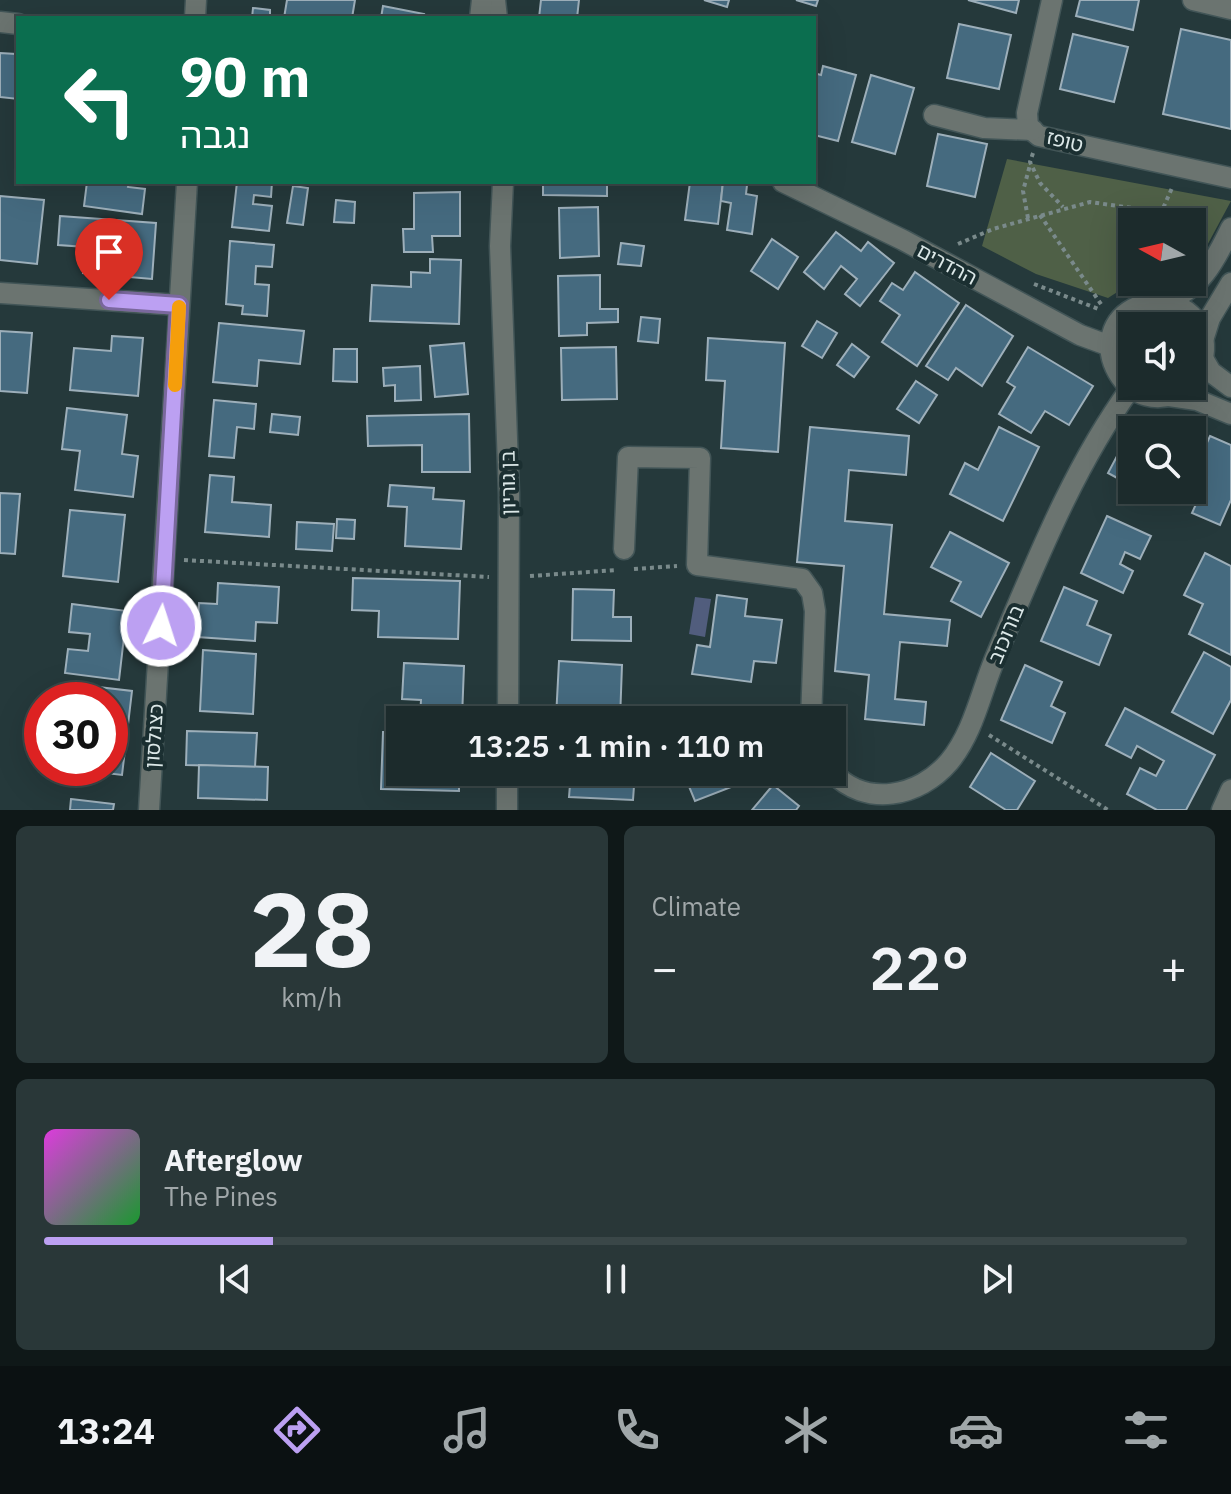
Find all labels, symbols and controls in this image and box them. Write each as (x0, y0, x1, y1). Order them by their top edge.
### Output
text: 90 m (180, 40, 310, 112)
icon: left (48, 48, 152, 152)
text: נגבה (180, 111, 250, 158)
street label: טופז (1044, 123, 1086, 158)
north arrow (1118, 208, 1206, 296)
map controls (1118, 208, 1206, 504)
pin (75, 218, 143, 300)
icon: arrive (87, 230, 131, 274)
street label: ההדרים (912, 236, 982, 291)
button: sound (1118, 312, 1206, 400)
button: search (1118, 416, 1206, 504)
street label: בן גוריון (493, 450, 522, 516)
position arrow (119, 584, 203, 668)
street label: בורוכוב (981, 600, 1030, 667)
speed limit sign: 30 (24, 682, 128, 786)
street label: כצנלסון (138, 703, 169, 769)
text: 13:25 · 1 min · 110 m (468, 726, 764, 765)
text: 28 (249, 860, 374, 996)
text: Climate (652, 889, 741, 923)
text: 22° (869, 928, 969, 1007)
text: − (652, 939, 678, 996)
text: + (1161, 939, 1187, 996)
text: km/h (281, 980, 342, 1014)
text: Afterglow (164, 1140, 303, 1179)
text: The Pines (164, 1179, 278, 1213)
icon: previous (213, 1257, 257, 1301)
icon: pause (594, 1257, 638, 1301)
icon: next (975, 1257, 1019, 1301)
icon: directions (269, 1402, 325, 1458)
icon: music (439, 1402, 495, 1458)
icon: phone (609, 1402, 665, 1458)
icon: climate (778, 1402, 834, 1458)
icon: car (948, 1402, 1004, 1458)
icon: filters (1118, 1402, 1174, 1458)
text: 13:24 (57, 1407, 155, 1454)

